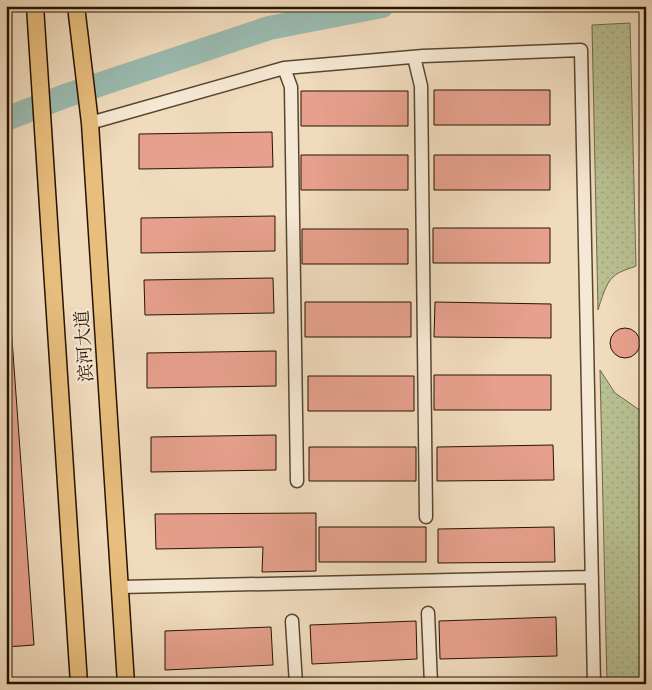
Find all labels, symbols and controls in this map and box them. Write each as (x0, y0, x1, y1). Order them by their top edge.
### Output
street label: 滨河大道 (71, 309, 101, 383)

